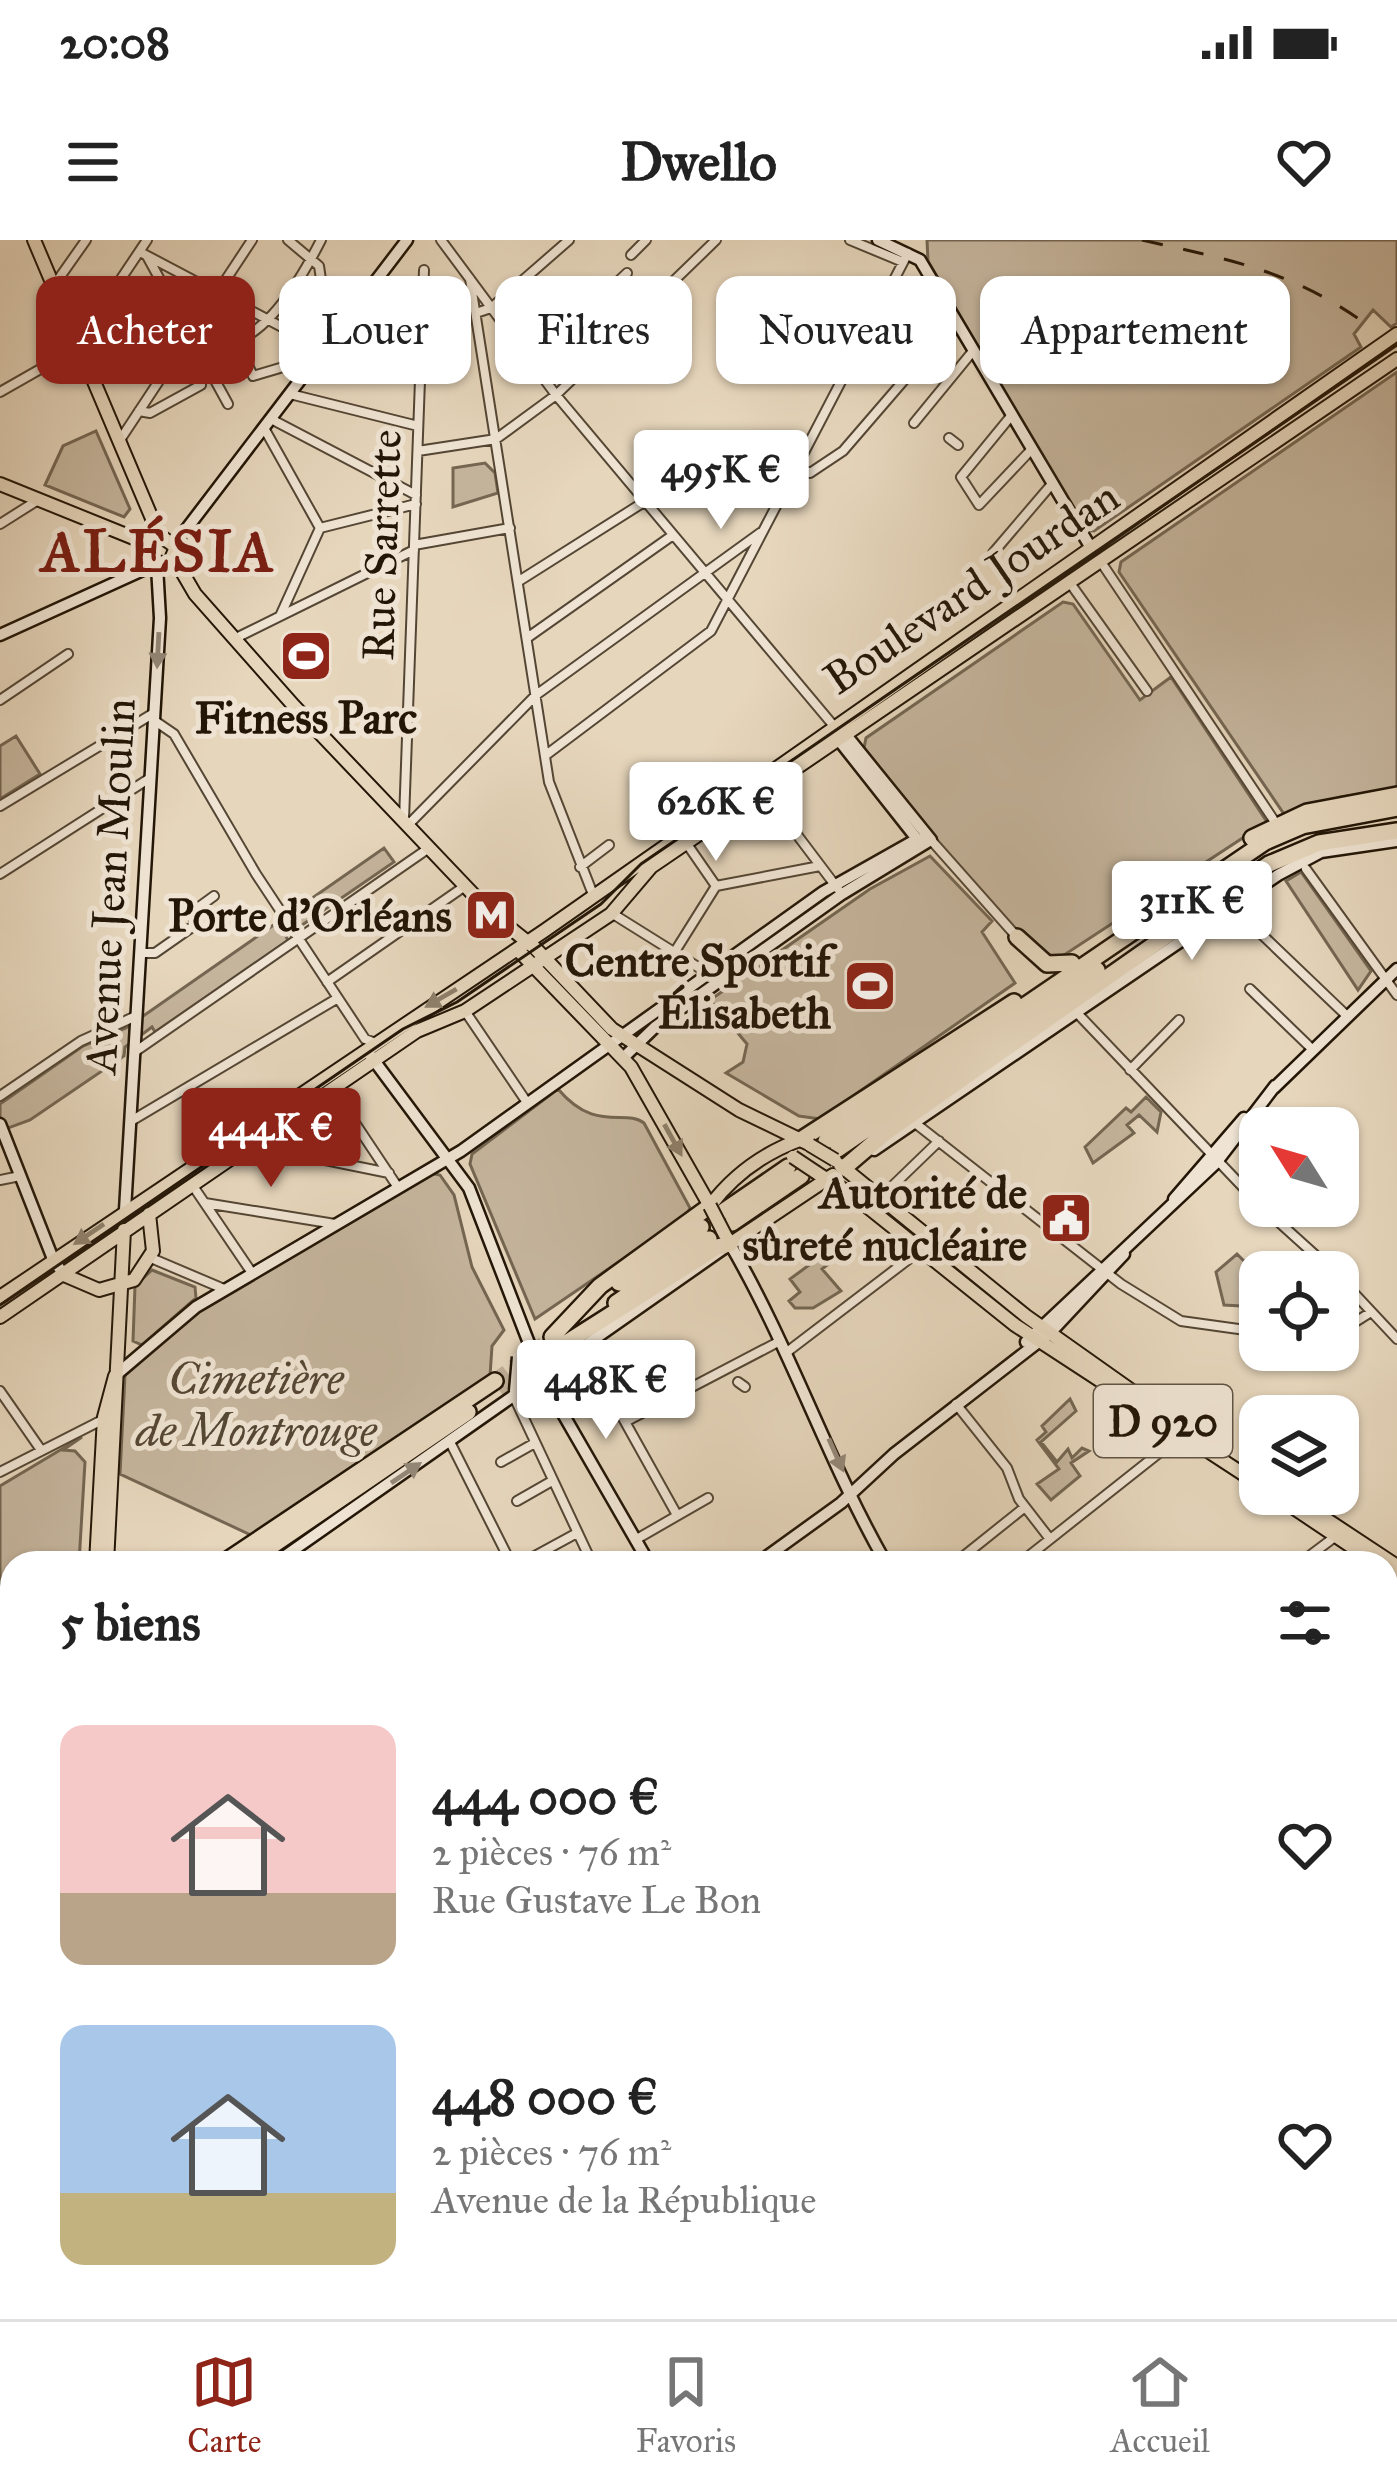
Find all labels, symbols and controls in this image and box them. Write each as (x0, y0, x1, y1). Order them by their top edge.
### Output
text: 20:08 (60, 15, 170, 70)
icon: menu (60, 129, 126, 195)
text: Dwello (620, 129, 777, 195)
icon: heart (1271, 129, 1337, 195)
chip: Acheter (36, 276, 255, 384)
chip: Louer (279, 276, 471, 384)
chip: Filtres (495, 276, 692, 384)
chip: Nouveau (716, 276, 956, 384)
chip: Appartement (980, 276, 1290, 384)
street label: Rue Sarrette (350, 428, 413, 662)
pin: 495K € (623, 430, 819, 532)
text: 495K € (661, 445, 781, 493)
street label: Boulevard Jourdan (813, 469, 1129, 706)
district label: ALÉSIA (39, 515, 276, 587)
sports icon: Fitness Parc (278, 628, 334, 684)
one-way arrow (148, 632, 167, 670)
place label: Fitness Parc (195, 690, 417, 745)
street label: Avenue Jean Moulin (72, 697, 147, 1077)
pin: 626K € (618, 762, 814, 864)
text: 626K € (657, 777, 775, 825)
pin: 311K € (1094, 861, 1290, 963)
text: 311K € (1139, 876, 1245, 924)
metro station icon: Porte d'Orléans (463, 887, 519, 943)
place label: Porte d'Orléans (168, 888, 452, 943)
place label: Centre Sportif Élisabeth (565, 933, 838, 1040)
sports icon: Centre Sportif Élisabeth (842, 958, 898, 1014)
one-way arrow (424, 987, 458, 1008)
pin: 444K € (173, 1088, 369, 1190)
text: 444K € (209, 1103, 333, 1151)
north arrow (1239, 1107, 1359, 1227)
map controls (1239, 1107, 1359, 1515)
one-way arrow (662, 1122, 683, 1157)
place label: Autorité de sûreté nucléaire (742, 1165, 1027, 1272)
public building icon: Autorité de sûreté nucléaire (1038, 1190, 1094, 1246)
one-way arrow (72, 1222, 105, 1245)
button: locate (1239, 1251, 1359, 1371)
pin: 448K € (508, 1340, 704, 1442)
park label: Cimetière de Montrouge (135, 1351, 378, 1458)
text: 448K € (544, 1355, 668, 1403)
road number: D 920 (1094, 1385, 1232, 1457)
button: layers (1239, 1395, 1359, 1515)
one-way arrow (826, 1438, 846, 1473)
one-way arrow (389, 1462, 422, 1485)
icon: filters (1272, 1590, 1338, 1656)
text: 5 biens (60, 1592, 201, 1654)
text: 444 000 € (432, 1766, 659, 1828)
icon: home (156, 1773, 300, 1917)
icon: heart (1272, 1812, 1338, 1878)
text: 2 pièces · 76 m² (432, 1828, 671, 1876)
text: Rue Gustave Le Bon (432, 1876, 761, 1924)
text: 448 000 € (432, 2066, 658, 2128)
icon: home (156, 2073, 300, 2217)
icon: heart (1272, 2112, 1338, 2178)
text: 2 pièces · 76 m² (432, 2128, 671, 2176)
text: Avenue de la République (432, 2176, 816, 2224)
tab: Carte (187, 2349, 261, 2461)
tab: Favoris (636, 2349, 736, 2461)
tab: Accueil (1111, 2349, 1210, 2461)

